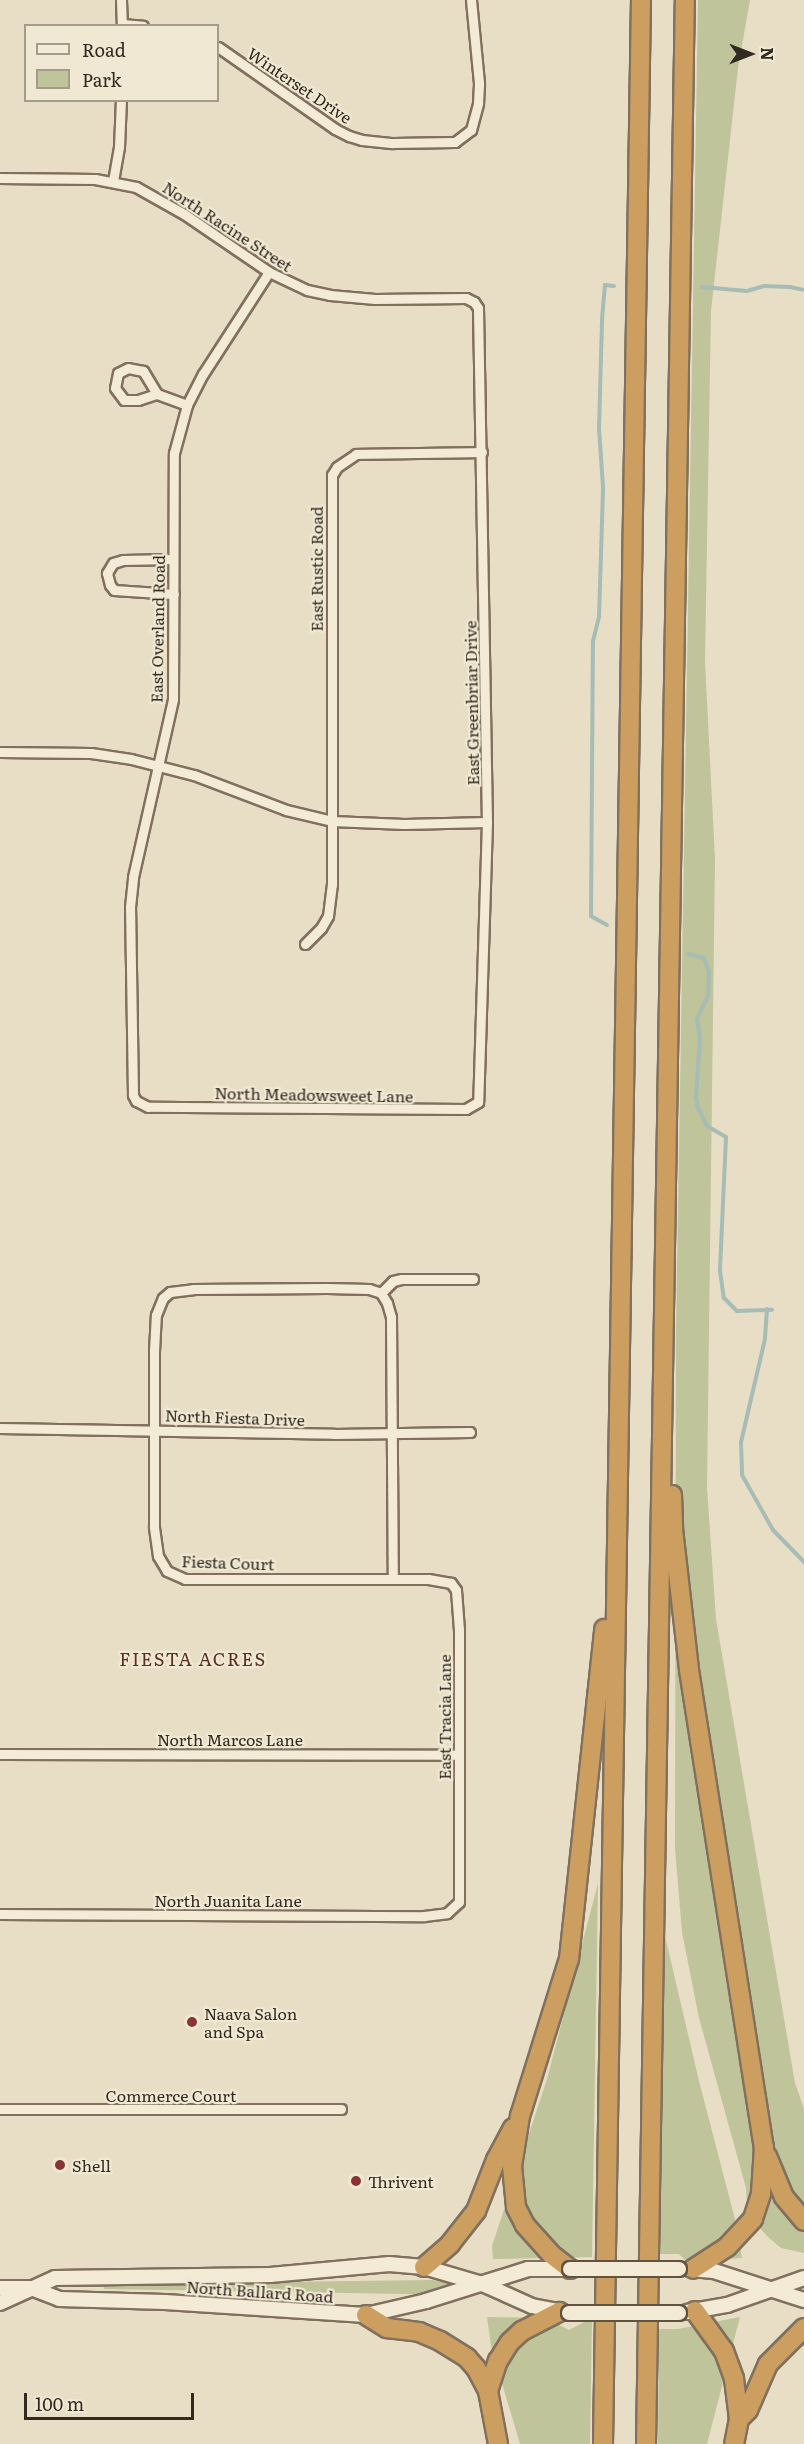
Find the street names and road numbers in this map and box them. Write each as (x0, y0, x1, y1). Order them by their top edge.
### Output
street label: Winterset Drive (244, 43, 356, 127)
street label: North Racine Street (160, 177, 296, 275)
street label: East Rustic Road (306, 506, 326, 632)
street label: East Overland Road (146, 555, 168, 703)
street label: East Greenbriar Drive (460, 620, 482, 786)
street label: North Meadowsweet Lane (214, 1083, 414, 1105)
street label: North Fiesta Drive (165, 1405, 305, 1429)
street label: Fiesta Court (181, 1551, 275, 1573)
street label: East Tracia Lane (434, 1654, 454, 1780)
street label: North Marcos Lane (157, 1729, 303, 1749)
street label: North Juanita Lane (154, 1890, 302, 1910)
street label: Commerce Court (106, 2085, 236, 2105)
street label: North Ballard Road (186, 2276, 334, 2306)

